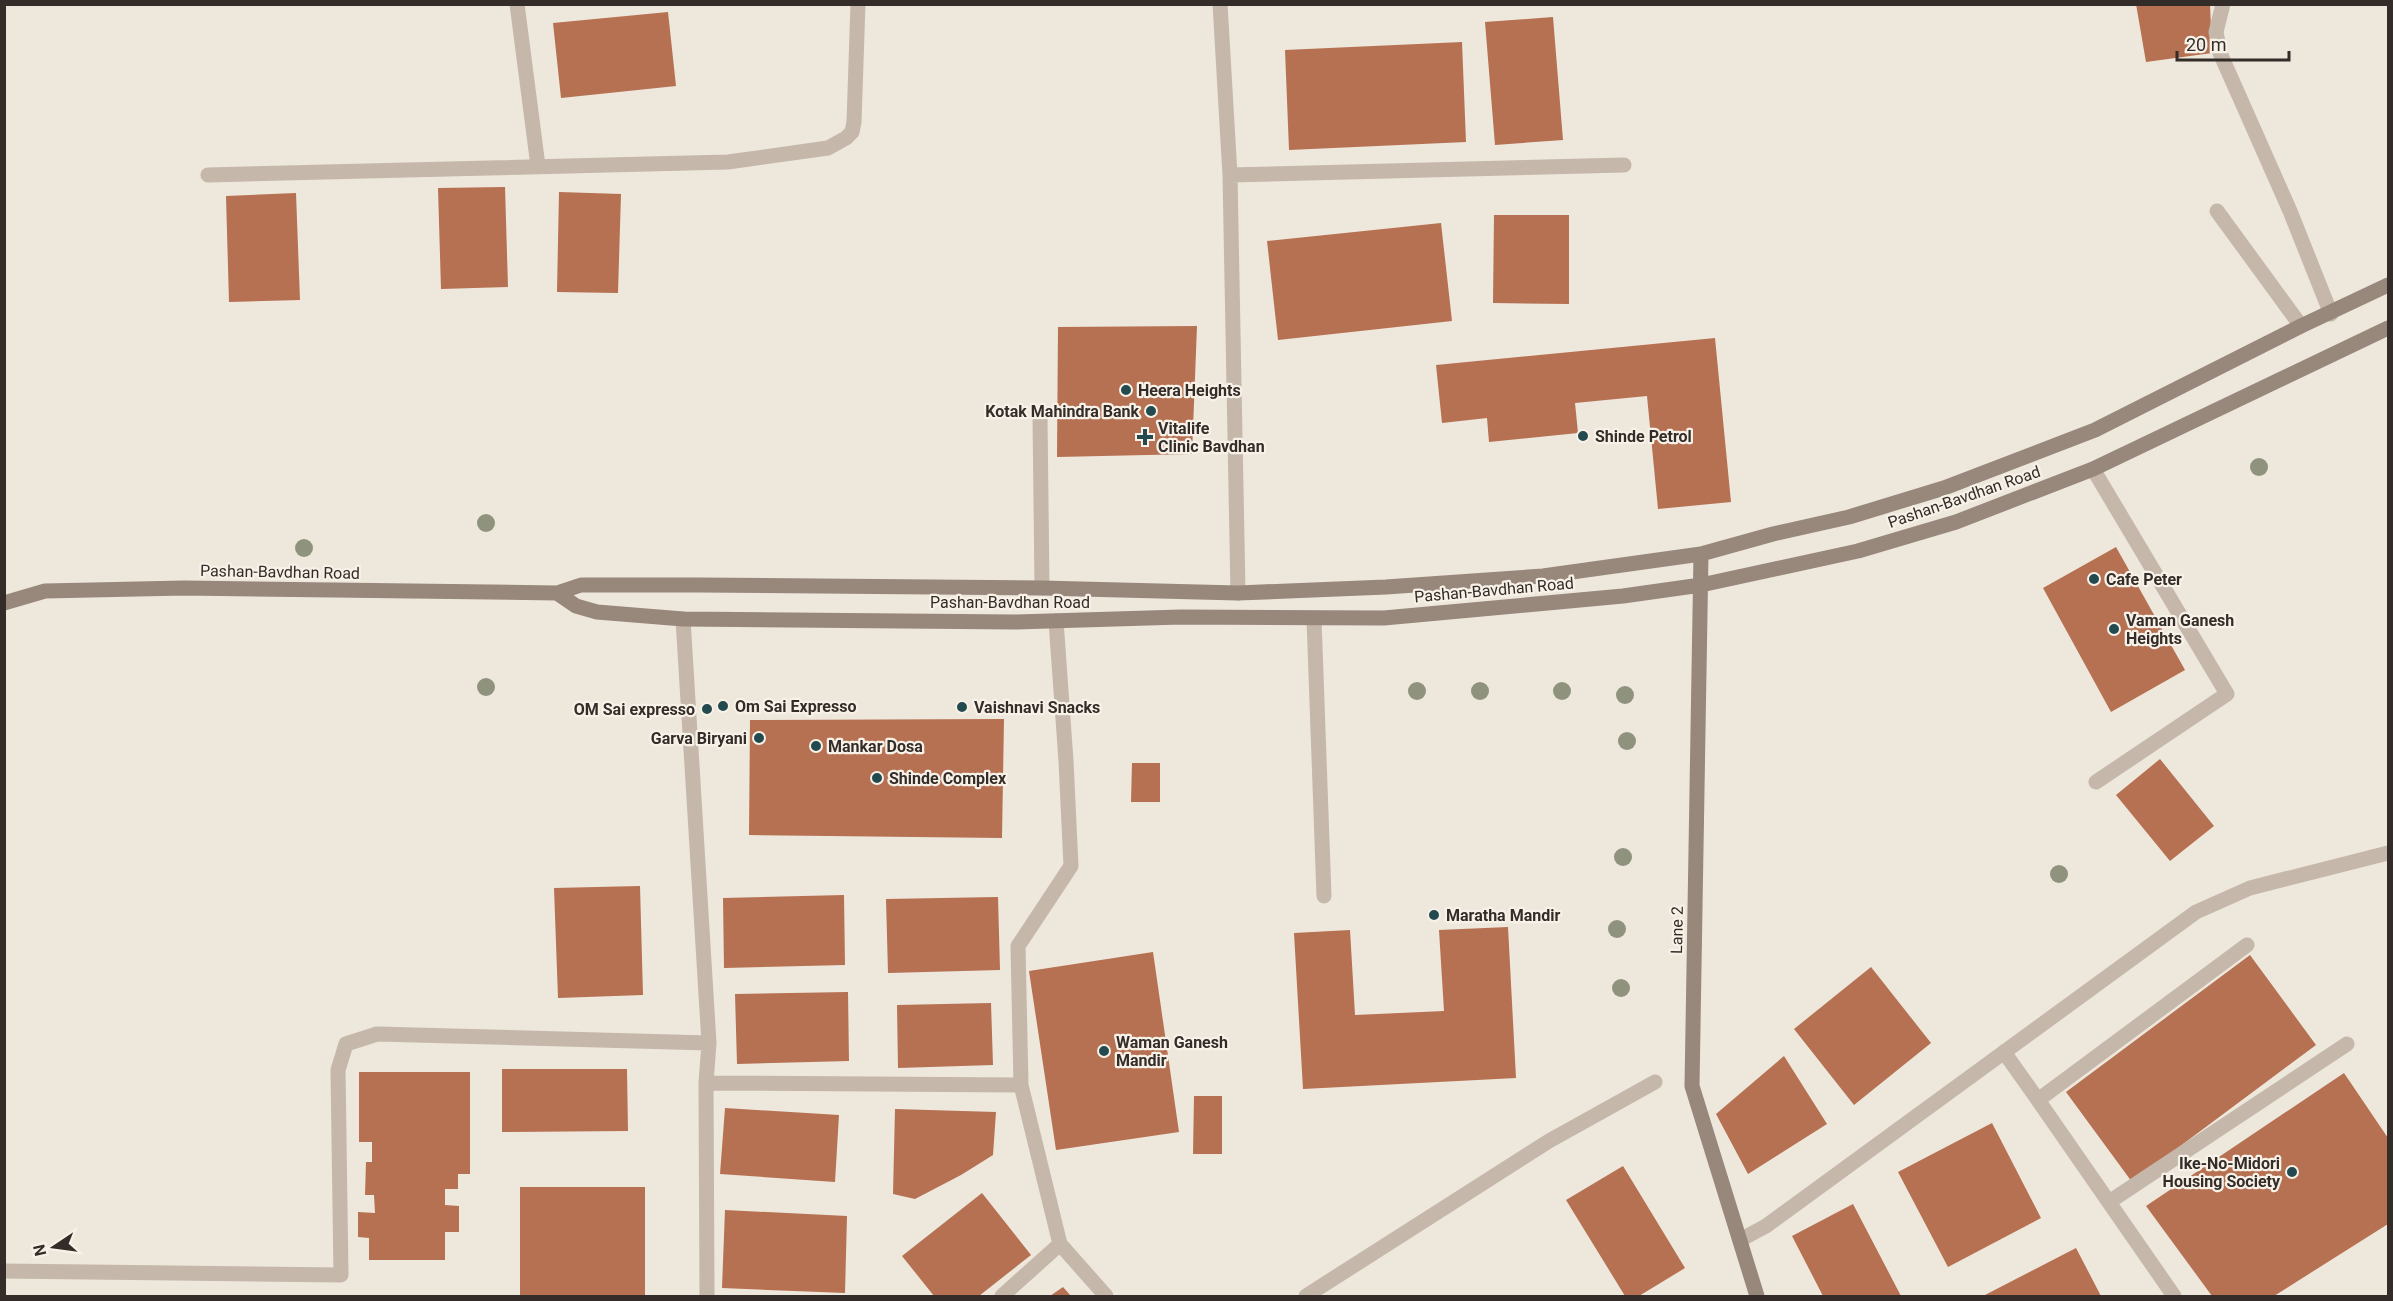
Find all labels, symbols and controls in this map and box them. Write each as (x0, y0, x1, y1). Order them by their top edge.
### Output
scale bar (2177, 24, 2290, 62)
text: 20 m (2186, 34, 2226, 55)
place label: Heera Heights (1138, 381, 1241, 400)
marker: Heera Heights (1119, 383, 1133, 397)
place label: Kotak Mahindra Bank (985, 402, 1139, 421)
marker: Kotak Mahindra Bank (1144, 404, 1158, 418)
place label: Vitalife Clinic Bavdhan (1158, 419, 1265, 456)
place label: Shinde Petrol (1595, 427, 1692, 446)
marker: Vitalife Clinic Bavdhan (1136, 428, 1154, 446)
marker: Shinde Petrol (1576, 429, 1590, 443)
street label: Pashan-Bavdhan Road (1885, 462, 2043, 532)
street label: Pashan-Bavdhan Road (200, 561, 360, 583)
place label: Cafe Peter (2106, 570, 2182, 589)
marker: Cafe Peter (2087, 572, 2101, 586)
street label: Pashan-Bavdhan Road (1413, 574, 1575, 606)
street label: Pashan-Bavdhan Road (930, 593, 1090, 612)
place label: Vaman Ganesh Heights (2126, 611, 2234, 648)
marker: Vaman Ganesh Heights (2107, 622, 2121, 636)
place label: Om Sai Expresso (735, 697, 856, 716)
place label: Vaishnavi Snacks (974, 698, 1100, 717)
marker: Om Sai Expresso (716, 699, 730, 713)
place label: OM Sai expresso (574, 700, 695, 719)
marker: Vaishnavi Snacks (955, 700, 969, 714)
marker: OM Sai expresso (700, 702, 714, 716)
place label: Garva Biryani (651, 729, 747, 748)
marker: Garva Biryani (752, 731, 766, 745)
place label: Mankar Dosa (828, 737, 923, 756)
marker: Mankar Dosa (809, 739, 823, 753)
place label: Shinde Complex (889, 769, 1007, 788)
marker: Shinde Complex (870, 771, 884, 785)
place label: Maratha Mandir (1446, 906, 1560, 925)
street label: Lane 2 (1667, 906, 1687, 954)
marker: Maratha Mandir (1427, 908, 1441, 922)
place label: Waman Ganesh Mandir (1116, 1033, 1228, 1070)
marker: Waman Ganesh Mandir (1097, 1044, 1111, 1058)
place label: Ike-No-Midori Housing Society (2163, 1154, 2281, 1191)
marker: Ike-No-Midori Housing Society (2285, 1165, 2299, 1179)
north arrow (24, 1217, 84, 1277)
text: N (29, 1243, 50, 1258)

